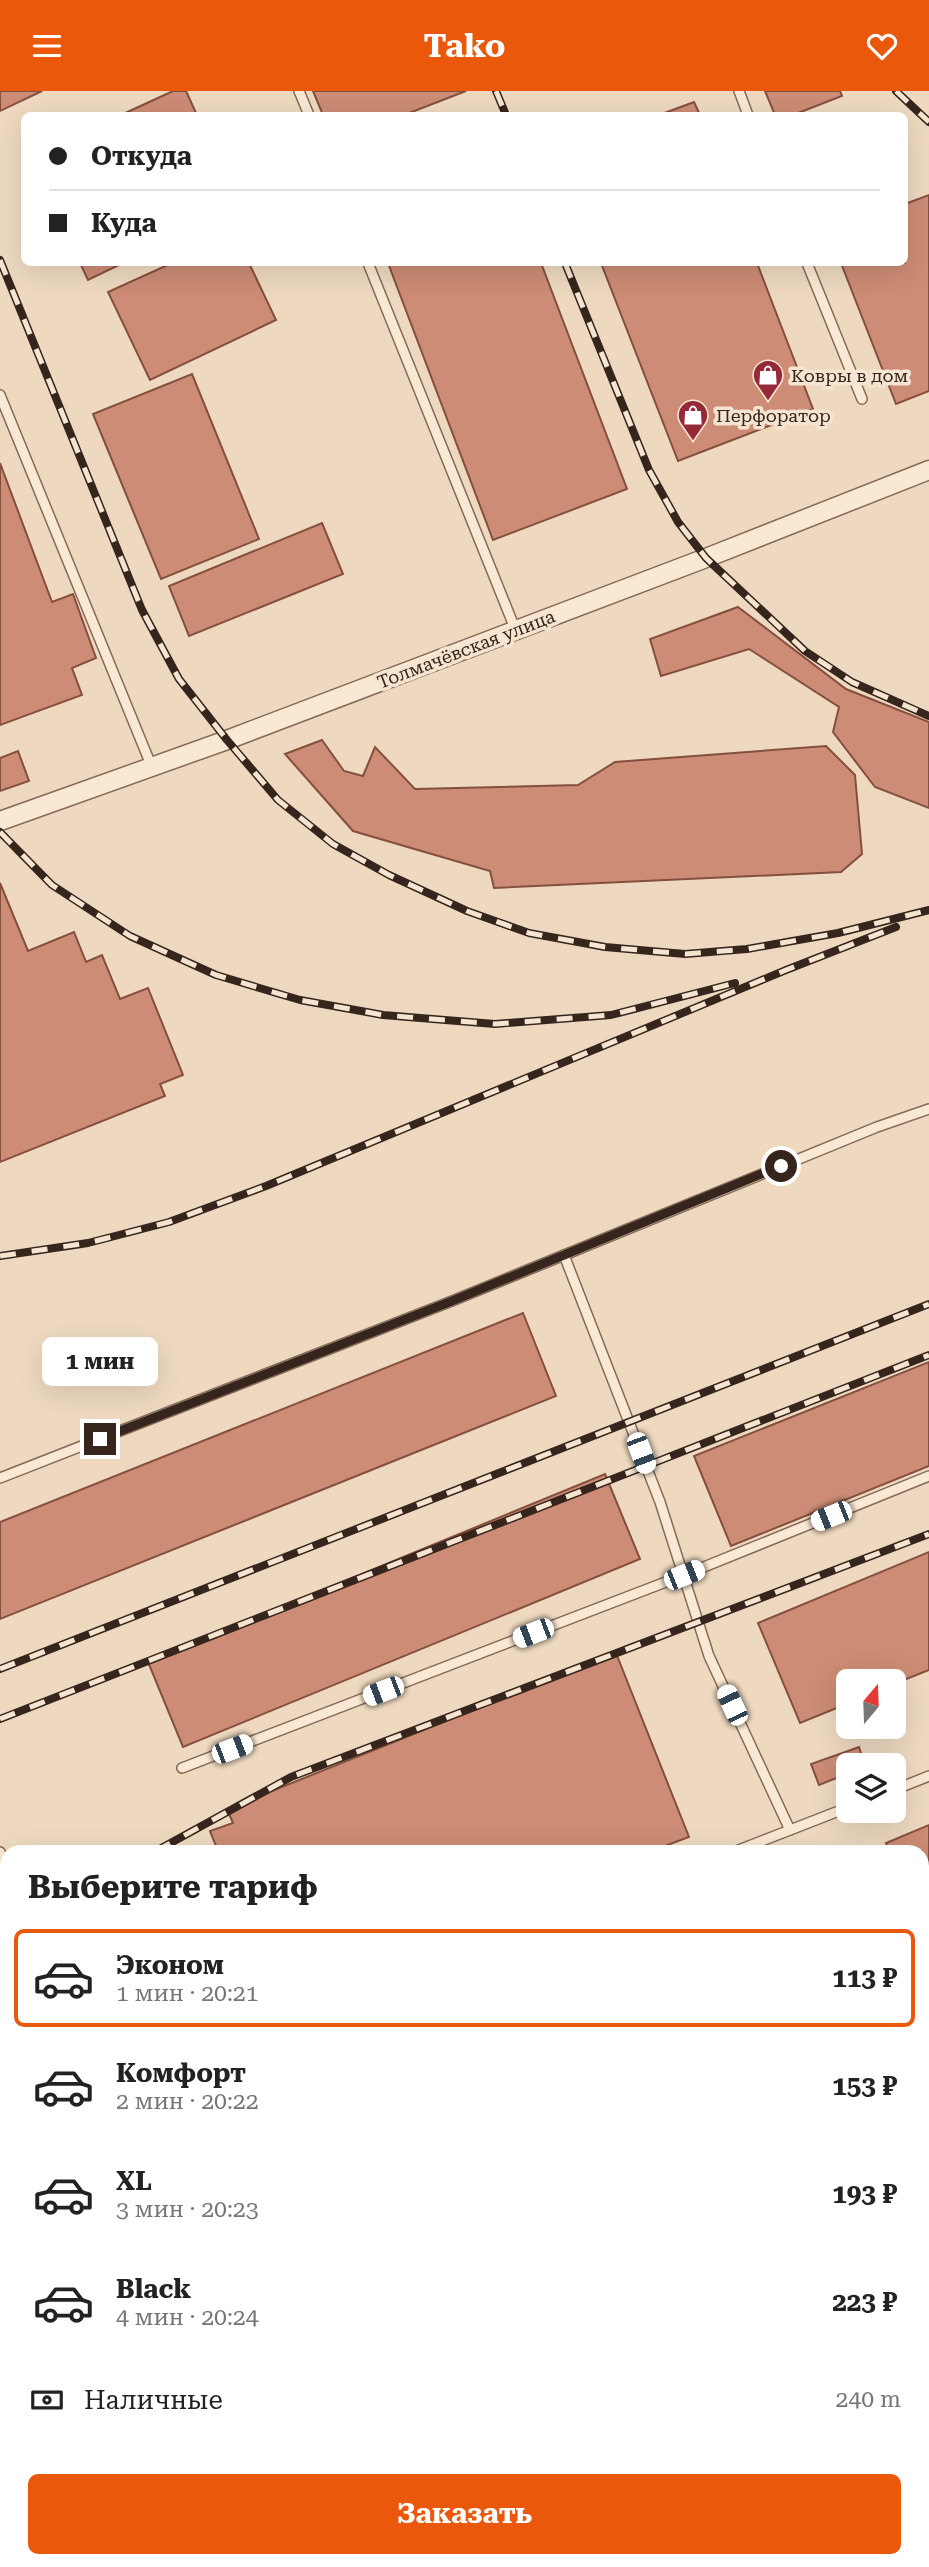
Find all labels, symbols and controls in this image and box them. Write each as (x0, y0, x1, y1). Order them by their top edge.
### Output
icon: menu (28, 27, 66, 65)
text: Tako (424, 27, 505, 65)
icon: heart (863, 27, 901, 65)
text: Откуда (91, 141, 192, 171)
text: Куда (91, 208, 157, 238)
shop icon: Ковры в дом (751, 358, 785, 402)
place label: Ковры в дом (791, 365, 908, 386)
shop icon: Перфоратор (676, 398, 710, 442)
place label: Перфоратор (716, 405, 831, 426)
street label: Толмачёвская улица (374, 605, 558, 693)
route start (765, 1150, 797, 1182)
callout: 1 мин (42, 1337, 158, 1387)
text: 1 мин (66, 1348, 134, 1375)
route end (84, 1423, 116, 1455)
car (624, 1430, 659, 1476)
car (808, 1498, 855, 1534)
car (661, 1557, 708, 1593)
car (510, 1616, 557, 1650)
north arrow (836, 1669, 906, 1739)
map controls (836, 1669, 906, 1823)
car (360, 1674, 407, 1708)
car (714, 1682, 751, 1728)
car (209, 1732, 256, 1766)
button: layers (836, 1753, 906, 1823)
text: Выберите тариф (28, 1868, 318, 1906)
icon: car (32, 1947, 95, 2010)
text: Эконом (116, 1950, 224, 1980)
text: 113 ₽ (832, 1963, 897, 1993)
text: 1 мин · 20:21 (116, 1980, 259, 2007)
icon: car (32, 2055, 95, 2118)
text: Комфорт (116, 2058, 246, 2088)
text: 153 ₽ (832, 2071, 897, 2101)
text: 2 мин · 20:22 (116, 2088, 259, 2115)
icon: car (32, 2163, 95, 2226)
text: XL (116, 2166, 152, 2196)
text: 193 ₽ (832, 2179, 897, 2209)
text: 3 мин · 20:23 (116, 2196, 259, 2223)
icon: car (32, 2271, 95, 2334)
text: Black (116, 2274, 191, 2304)
text: 223 ₽ (832, 2287, 897, 2317)
text: 4 мин · 20:24 (116, 2304, 259, 2331)
icon: cash (28, 2381, 66, 2419)
text: Наличные (84, 2385, 223, 2415)
text: 240 m (836, 2386, 901, 2413)
button: Заказать (28, 2474, 901, 2554)

